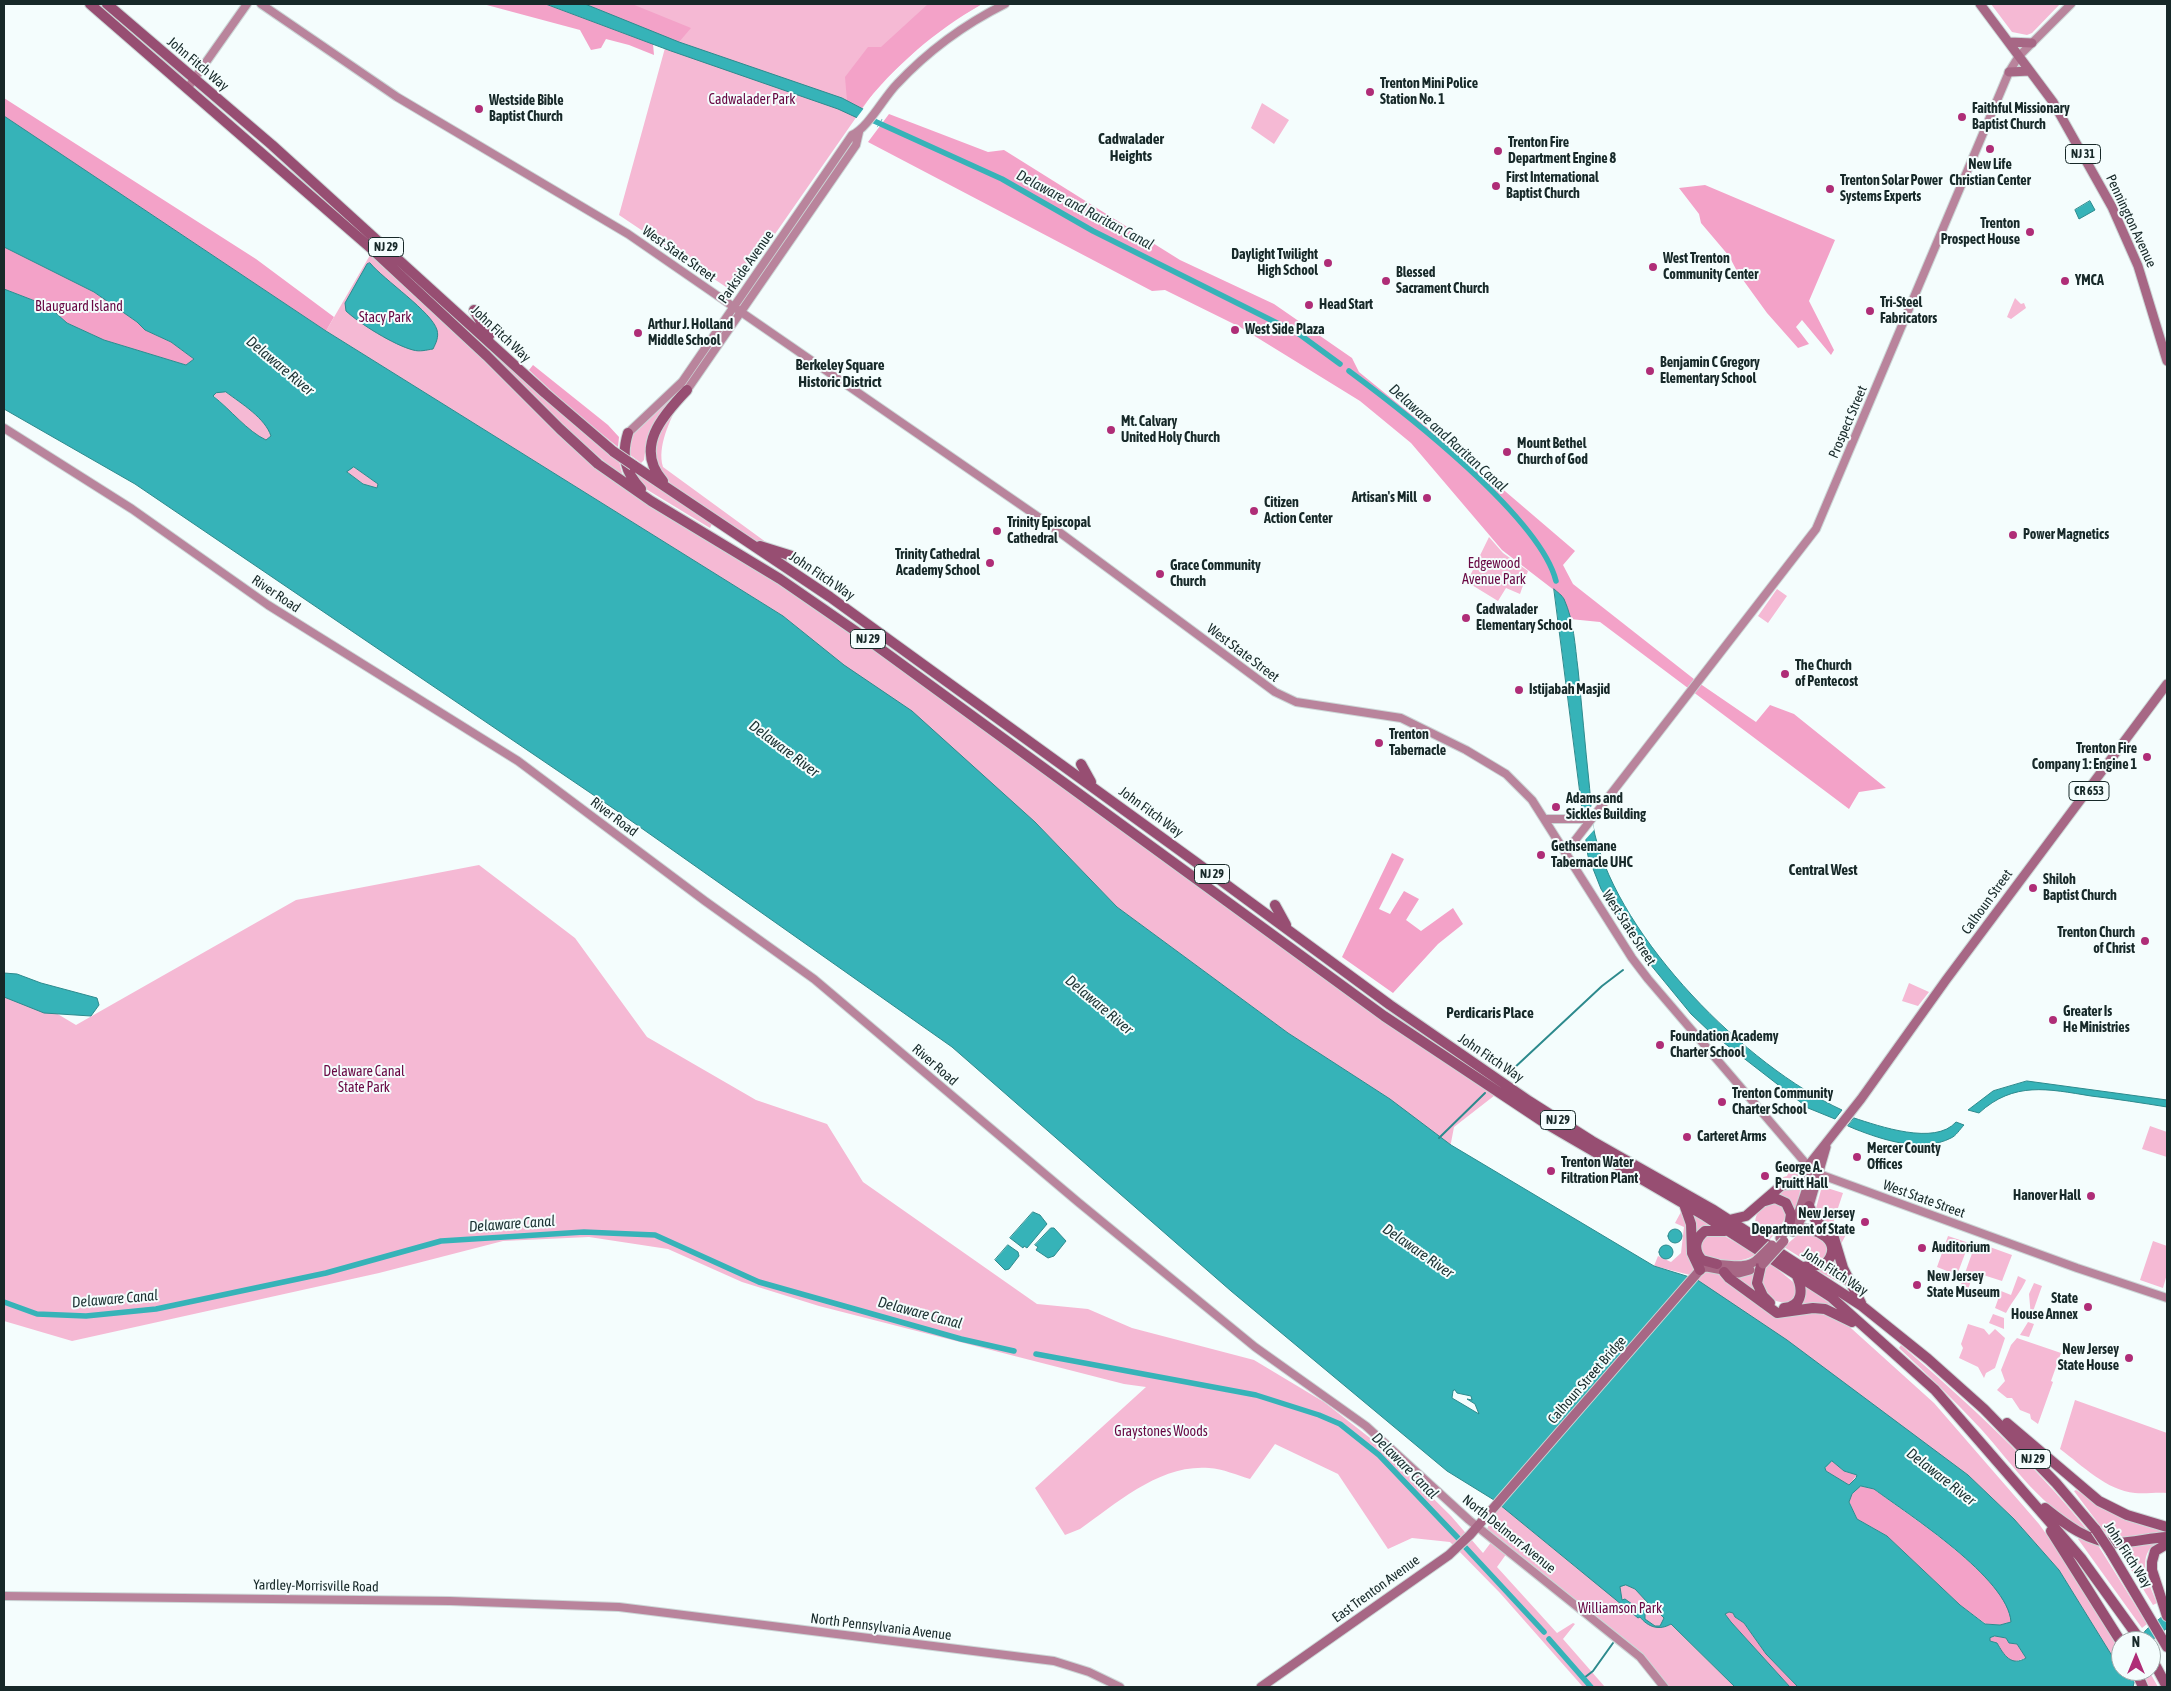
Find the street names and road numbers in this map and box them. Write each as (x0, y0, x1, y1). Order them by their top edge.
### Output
street label: John Fitch Way (164, 33, 232, 95)
road number: NJ 31 (2066, 144, 2100, 164)
street label: Pennington Avenue (2102, 172, 2160, 270)
street label: West State Street (639, 222, 719, 286)
street label: Parkside Avenue (715, 227, 777, 307)
road number: NJ 29 (368, 238, 404, 256)
street label: John Fitch Way (468, 302, 534, 366)
street label: Prospect Street (1825, 383, 1871, 461)
street label: John Fitch Way (786, 548, 858, 604)
street label: River Road (249, 572, 303, 616)
street label: West State Street (1203, 620, 1283, 686)
road number: NJ 29 (850, 630, 886, 648)
road number: CR 653 (2069, 781, 2109, 800)
street label: John Fitch Way (1116, 783, 1186, 841)
street label: River Road (587, 794, 641, 840)
road number: NJ 29 (1194, 864, 1230, 884)
street label: Calhoun Street (1958, 866, 2016, 938)
street label: West State Street (1598, 887, 1660, 969)
street label: John Fitch Way (1455, 1030, 1527, 1086)
street label: River Road (909, 1041, 961, 1089)
road number: NJ 29 (1540, 1110, 1576, 1130)
street label: West State Street (1881, 1176, 1967, 1222)
street label: John Fitch Way (1799, 1244, 1871, 1300)
street label: Calhoun Street Bridge (1544, 1333, 1630, 1427)
road number: NJ 29 (2016, 1450, 2050, 1468)
street label: North Delmorr Avenue (1459, 1491, 1559, 1577)
street label: John Fitch Way (2100, 1519, 2156, 1591)
street label: East Trenton Avenue (1329, 1552, 1423, 1626)
street label: Yardley-Morrisville Road (253, 1577, 379, 1595)
street label: North Pennsylvania Avenue (810, 1610, 952, 1644)

